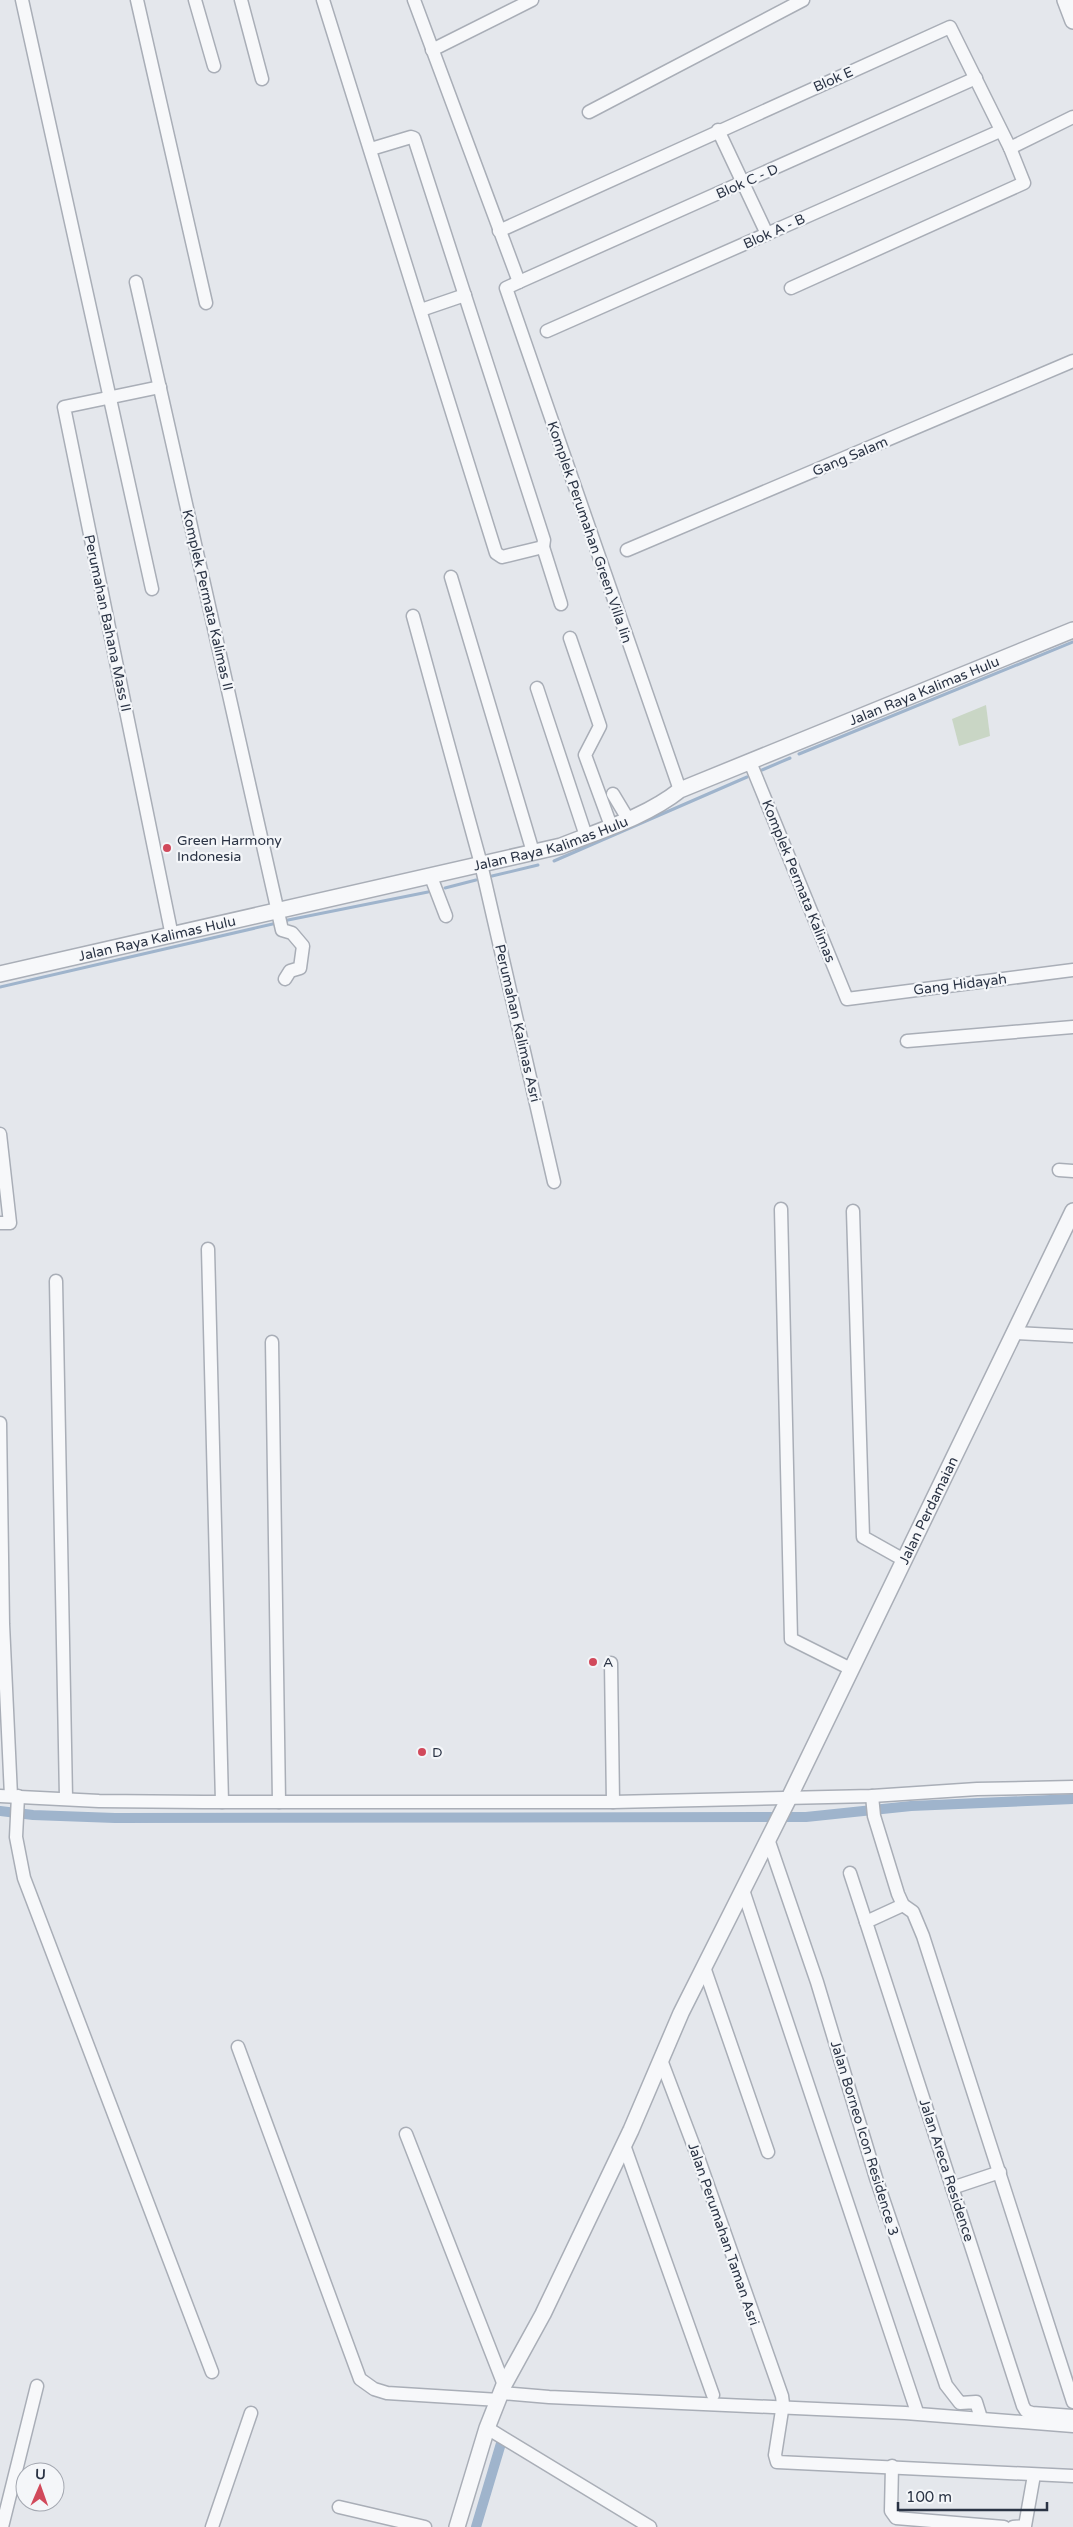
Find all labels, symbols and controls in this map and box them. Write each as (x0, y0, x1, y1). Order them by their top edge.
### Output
street label: Blok E (811, 63, 856, 96)
street label: Blok C - D (714, 160, 781, 203)
street label: Blok A - B (741, 210, 808, 253)
street label: Komplek Perumahan Green Villa Iin (543, 419, 636, 645)
street label: Gang Salam (810, 433, 890, 480)
street label: Komplek Permata Kalimas II (178, 508, 237, 692)
street label: Perumahan Bahana Mass II (80, 533, 135, 713)
street label: Jalan Raya Kalimas Hulu (847, 653, 1002, 729)
street label: Komplek Permata Kalimas (758, 797, 839, 965)
street label: Jalan Raya Kalimas Hulu (472, 813, 631, 875)
place label: Green Harmony Indonesia (177, 832, 282, 865)
marker: Green Harmony Indonesia (161, 842, 173, 854)
street label: Jalan Raya Kalimas Hulu (77, 912, 237, 965)
street label: Perumahan Kalimas Asri (491, 942, 544, 1104)
street label: Gang Hidayah (912, 970, 1008, 999)
street label: Jalan Perdamaian (895, 1454, 962, 1567)
place label: A (603, 1654, 613, 1671)
marker: A (587, 1656, 599, 1668)
place label: D (432, 1744, 443, 1761)
marker: D (416, 1746, 428, 1758)
street label: Jalan Borneo Icon Residence 3 (827, 2039, 902, 2238)
street label: Jalan Areca Residence (915, 2097, 978, 2244)
street label: Jalan Perumahan Taman Asri (684, 2140, 763, 2328)
north arrow (15, 2462, 65, 2512)
text: U (35, 2466, 46, 2483)
scale bar (898, 2480, 1047, 2512)
text: 100 m (906, 2488, 952, 2506)

